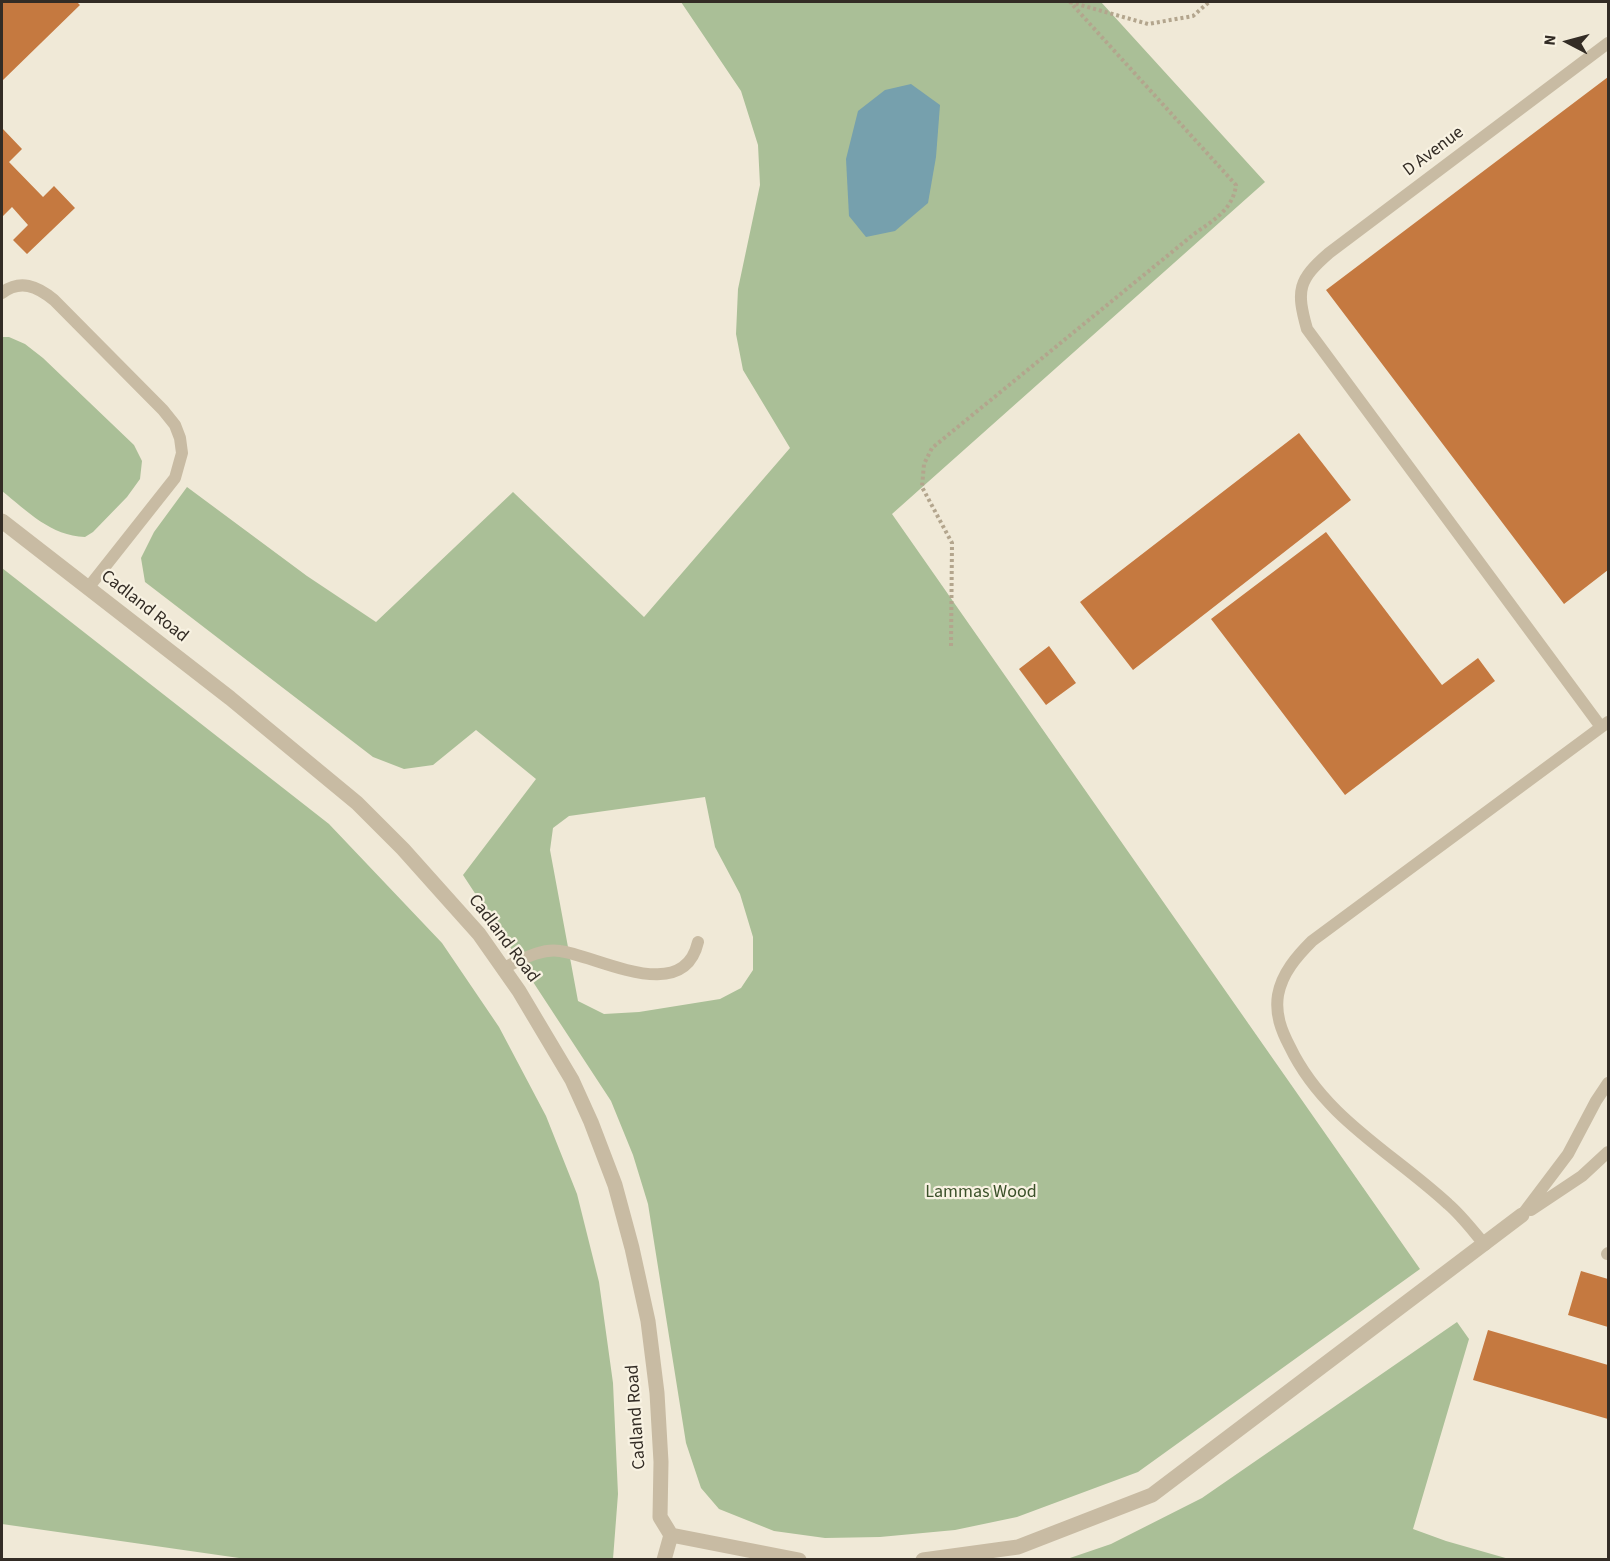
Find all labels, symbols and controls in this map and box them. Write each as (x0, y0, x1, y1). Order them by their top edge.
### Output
north arrow (1538, 12, 1598, 72)
text: N (1539, 34, 1562, 47)
street label: D Avenue (1399, 122, 1469, 182)
street label: Cadland Road (96, 566, 192, 648)
street label: Cadland Road (463, 891, 543, 987)
park label: Lammas Wood (925, 1182, 1037, 1204)
street label: Cadland Road (623, 1364, 651, 1470)

